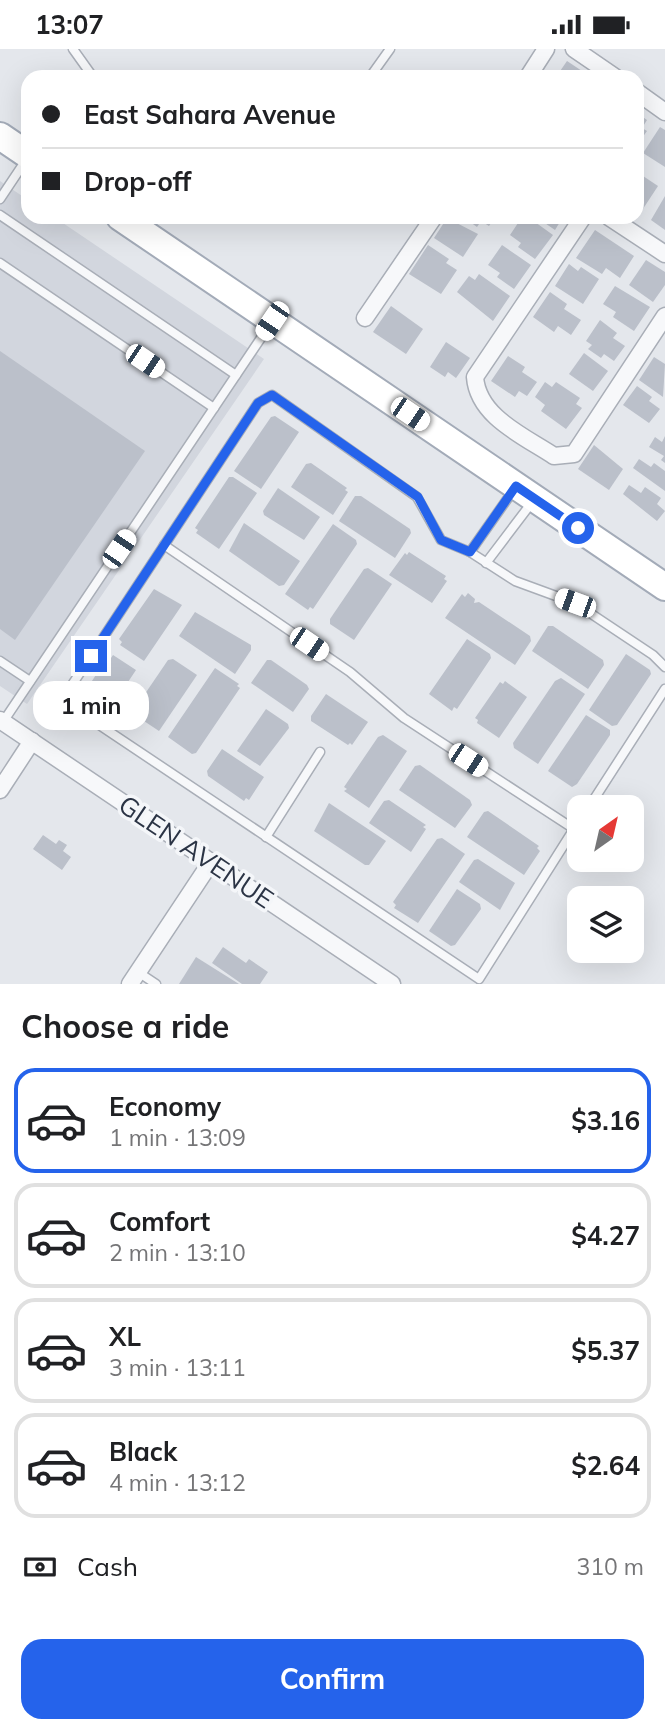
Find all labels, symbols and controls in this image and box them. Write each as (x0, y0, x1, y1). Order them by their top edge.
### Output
text: 13:07 (35, 8, 104, 41)
text: East Sahara Avenue (84, 98, 336, 131)
text: Drop-off (84, 165, 191, 198)
car (252, 298, 293, 344)
car (122, 341, 169, 381)
car (387, 394, 434, 434)
route start (562, 512, 594, 544)
car (99, 526, 140, 572)
car (552, 586, 599, 620)
car (286, 624, 333, 664)
route end (75, 640, 107, 672)
callout: 1 min (33, 681, 149, 729)
text: 1 min (61, 691, 121, 720)
car (445, 740, 492, 780)
street label: GLEN AVENUE (113, 788, 280, 915)
north arrow (567, 795, 644, 871)
map controls (567, 795, 644, 963)
button: layers (567, 886, 644, 963)
text: Choose a ride (21, 1006, 229, 1046)
icon: car (25, 1089, 88, 1152)
text: Economy (109, 1090, 221, 1123)
text: $3.16 (571, 1104, 640, 1137)
text: 1 min · 13:09 (109, 1123, 246, 1152)
icon: car (25, 1204, 88, 1267)
text: Comfort (109, 1205, 210, 1238)
text: $4.27 (571, 1219, 640, 1252)
text: 2 min · 13:10 (109, 1238, 246, 1267)
icon: car (25, 1319, 88, 1382)
text: XL (109, 1320, 141, 1353)
text: $5.37 (571, 1334, 640, 1367)
text: 3 min · 13:11 (109, 1353, 246, 1382)
icon: car (25, 1434, 88, 1497)
text: Black (109, 1435, 177, 1468)
text: $2.64 (571, 1449, 640, 1482)
text: 4 min · 13:12 (109, 1468, 246, 1497)
icon: cash (21, 1548, 59, 1586)
text: Cash (77, 1550, 138, 1583)
text: 310 m (576, 1552, 644, 1581)
button: Confirm (21, 1639, 644, 1719)

